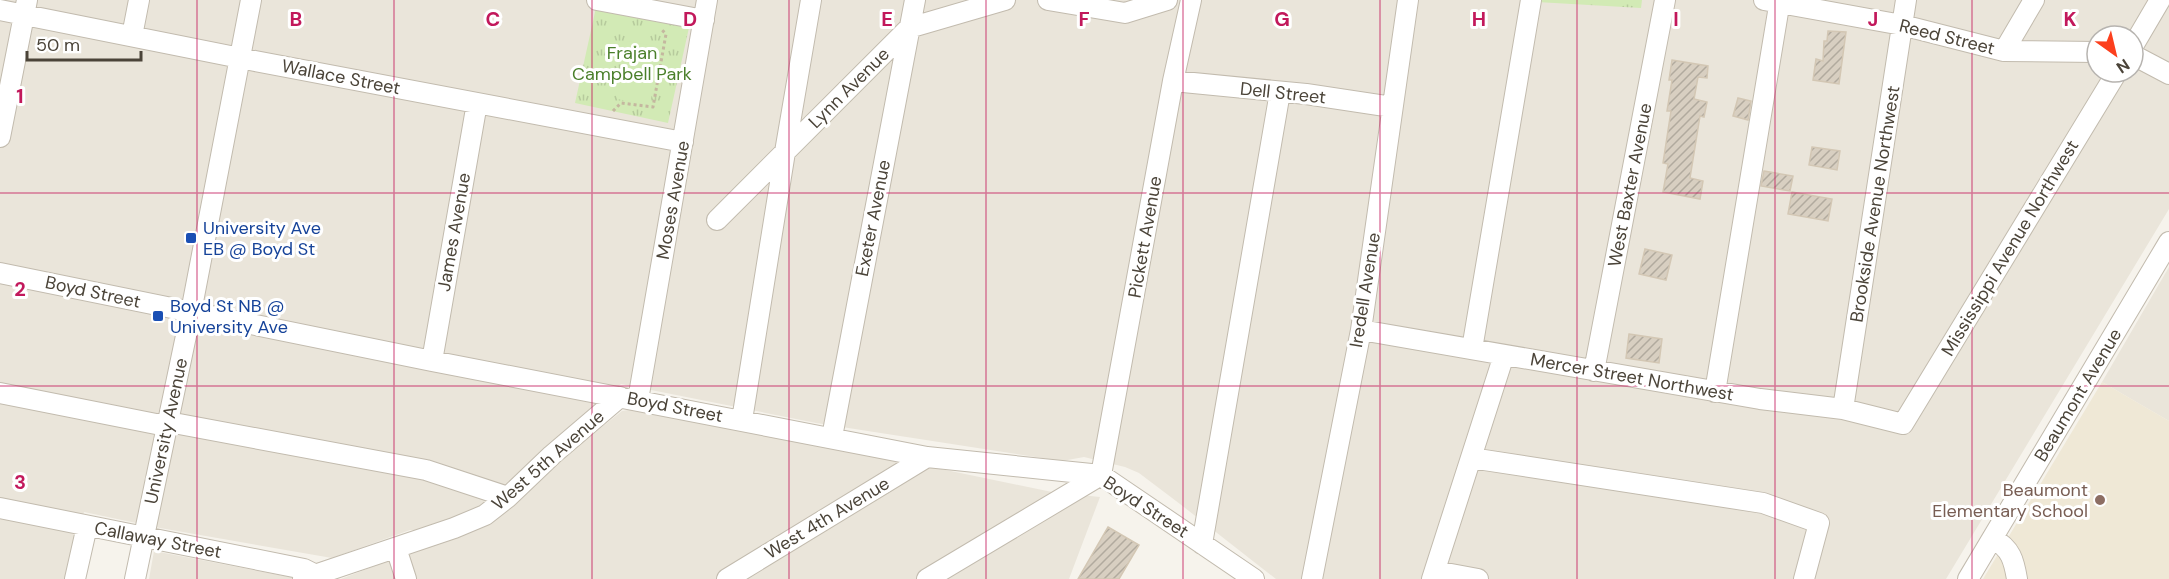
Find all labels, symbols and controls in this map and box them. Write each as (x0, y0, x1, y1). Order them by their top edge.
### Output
text: B (290, 6, 302, 32)
text: C (486, 6, 500, 32)
text: D (683, 6, 697, 32)
text: E (881, 6, 893, 32)
text: F (1078, 6, 1090, 32)
text: G (1274, 6, 1290, 32)
text: H (1472, 6, 1486, 32)
text: I (1673, 6, 1679, 32)
text: J (1868, 6, 1878, 32)
text: K (2063, 6, 2077, 32)
street label: Reed Street (1897, 14, 1997, 60)
scale bar (27, 24, 141, 62)
north arrow (2085, 24, 2145, 84)
text: 50 m (36, 33, 80, 57)
park label: Frajan Campbell Park (572, 41, 692, 86)
street label: Lynn Avenue (803, 42, 895, 134)
street label: Wallace Street (280, 54, 402, 100)
text: N (2112, 54, 2134, 78)
street label: Dell Street (1239, 77, 1327, 109)
text: 1 (16, 83, 24, 109)
street label: Brookside Avenue Northwest (1844, 84, 1906, 324)
street label: West Baxter Avenue (1602, 101, 1658, 269)
street label: Mississippi Avenue Northwest (1936, 135, 2084, 361)
street label: Moses Avenue (651, 139, 695, 261)
street label: Exeter Avenue (850, 158, 896, 278)
street label: James Avenue (432, 171, 476, 293)
street label: Pickett Avenue (1122, 174, 1168, 300)
place label: University Ave EB @ Boyd St (203, 216, 321, 261)
marker: University Ave EB @ Boyd St (184, 231, 198, 245)
street label: Iredell Avenue (1344, 231, 1386, 349)
street label: Boyd Street (43, 270, 143, 314)
text: 2 (14, 276, 26, 302)
place label: Boyd St NB @ University Ave (170, 294, 288, 339)
marker: Boyd St NB @ University Ave (151, 309, 165, 323)
street label: Beaumont Avenue (2029, 324, 2127, 466)
street label: Mercer Street Northwest (1529, 347, 1735, 407)
street label: University Avenue (139, 356, 193, 506)
street label: Boyd Street (625, 386, 725, 428)
street label: West 5th Avenue (487, 405, 609, 515)
text: 3 (14, 469, 26, 495)
street label: West 4th Avenue (760, 471, 894, 565)
street label: Boyd Street (1099, 471, 1193, 543)
place label: Beaumont Elementary School (1932, 478, 2088, 523)
marker: Beaumont Elementary School (2093, 493, 2107, 507)
street label: Callaway Street (92, 516, 224, 564)

